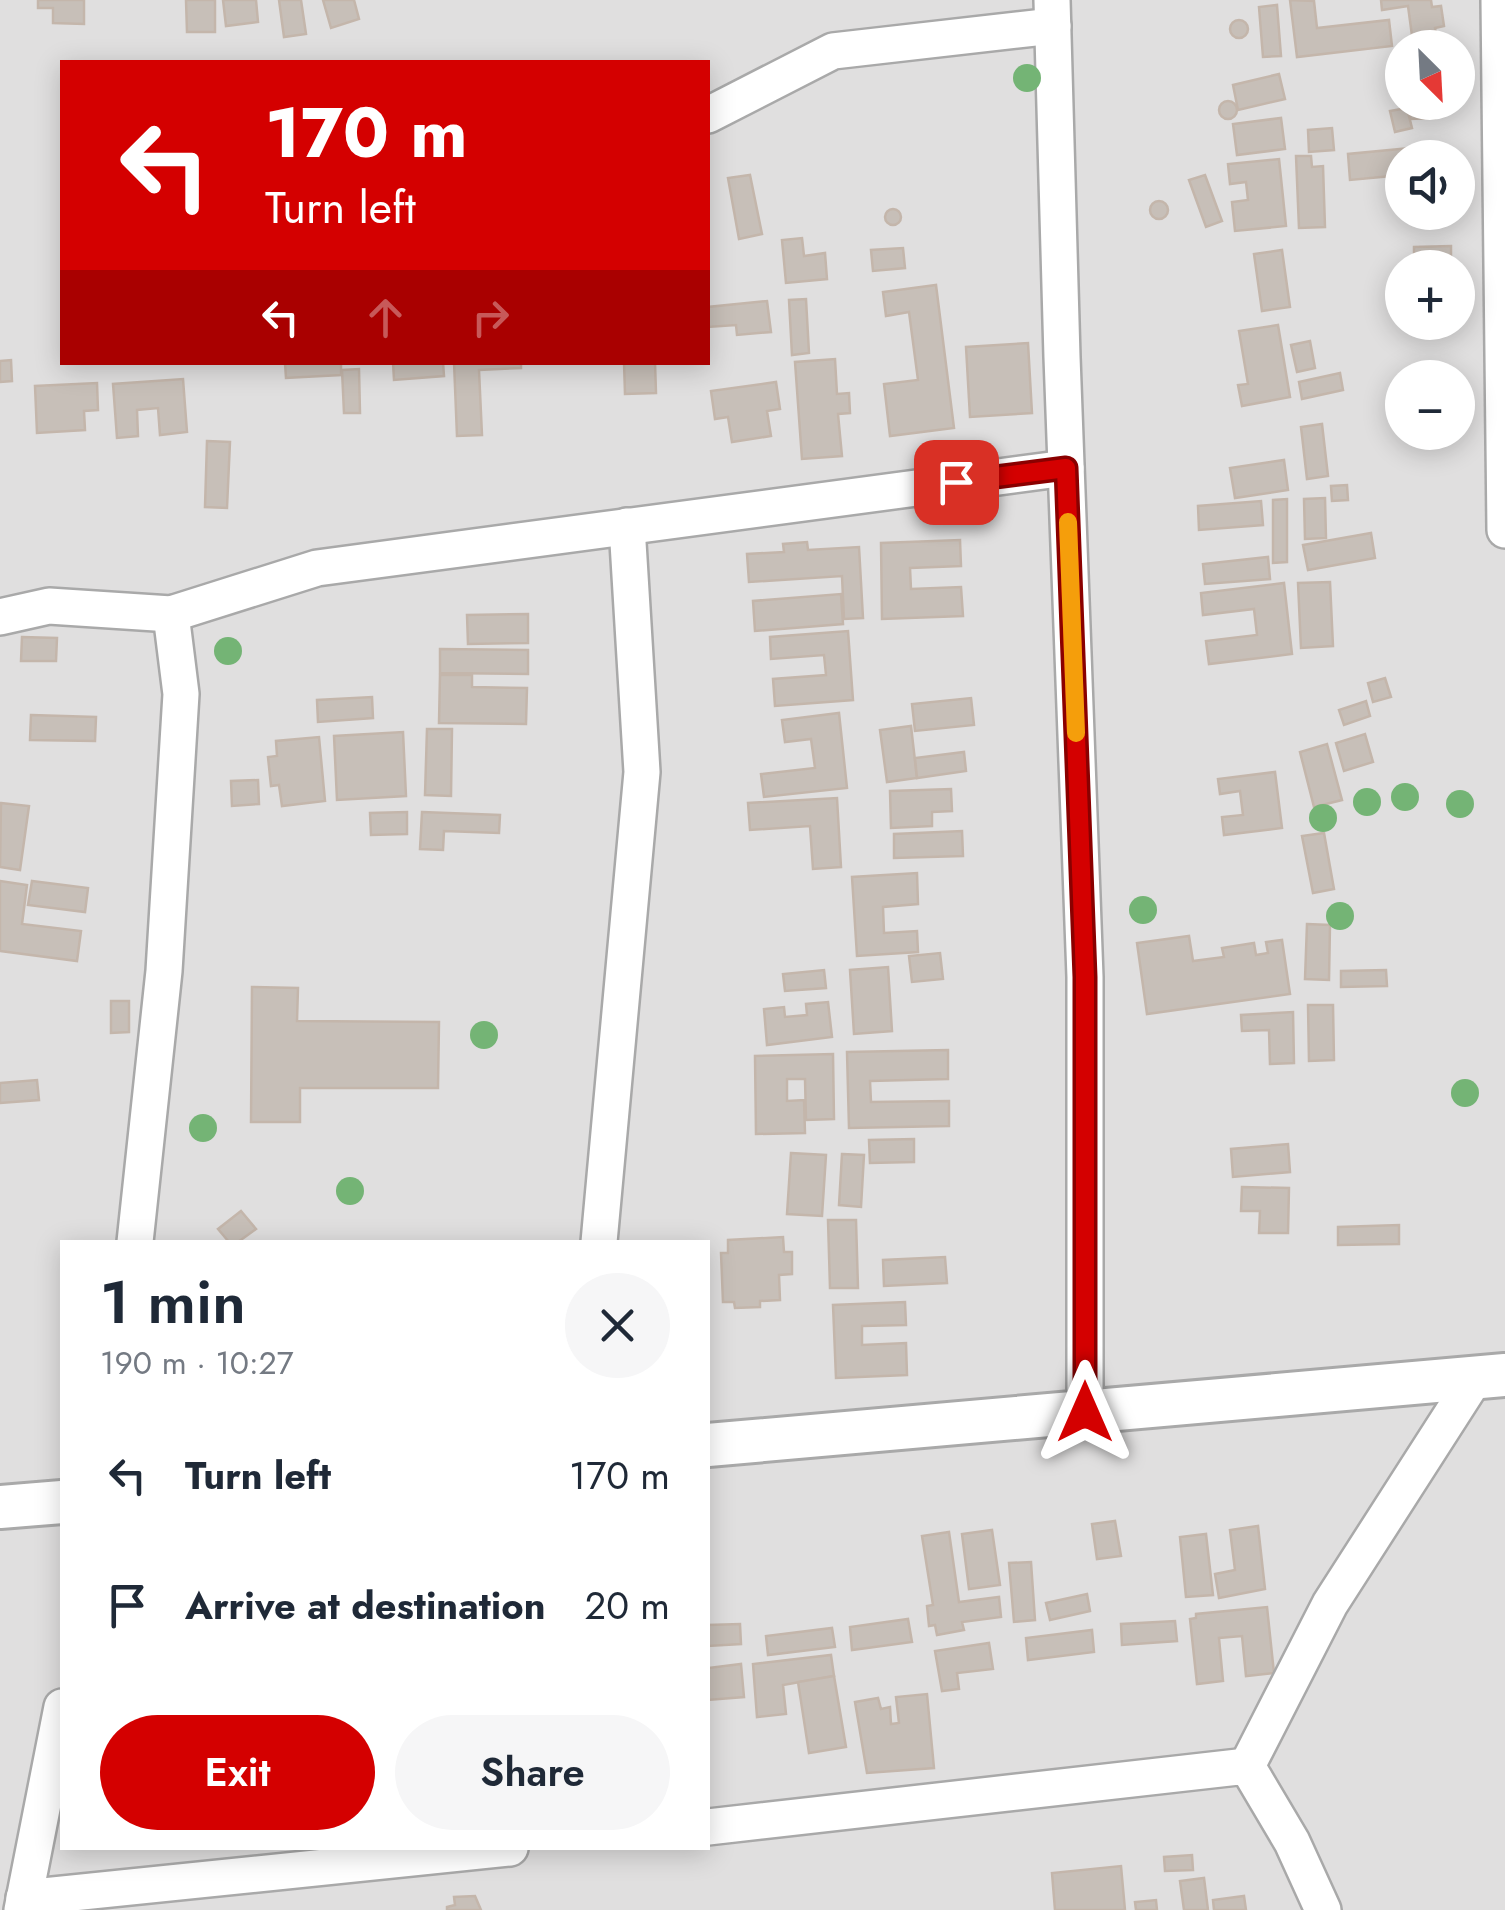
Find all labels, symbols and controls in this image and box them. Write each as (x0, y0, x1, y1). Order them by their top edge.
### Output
north arrow (1385, 30, 1475, 120)
map controls (1385, 30, 1475, 450)
text: 170 m (265, 82, 468, 183)
icon: left (100, 100, 230, 230)
button: sound (1385, 140, 1475, 230)
text: Turn left (265, 175, 416, 240)
button: + (1385, 250, 1475, 340)
icon: left (253, 290, 308, 345)
icon: ahead (358, 290, 413, 345)
icon: right (463, 290, 518, 345)
button: − (1385, 360, 1475, 450)
pin (914, 440, 999, 525)
icon: arrive (929, 455, 984, 510)
text: 1 min (100, 1259, 246, 1346)
button: close (565, 1273, 670, 1378)
text: 190 m · 10:27 (100, 1340, 294, 1386)
position arrow (1033, 1360, 1137, 1464)
icon: left (100, 1448, 155, 1503)
text: Turn left (185, 1448, 331, 1503)
text: 170 m (569, 1448, 670, 1503)
icon: arrive (100, 1578, 155, 1633)
text: Arrive at destination (185, 1578, 546, 1633)
text: 20 m (585, 1578, 670, 1633)
button: Exit (100, 1715, 375, 1830)
button: Share (395, 1715, 670, 1830)

